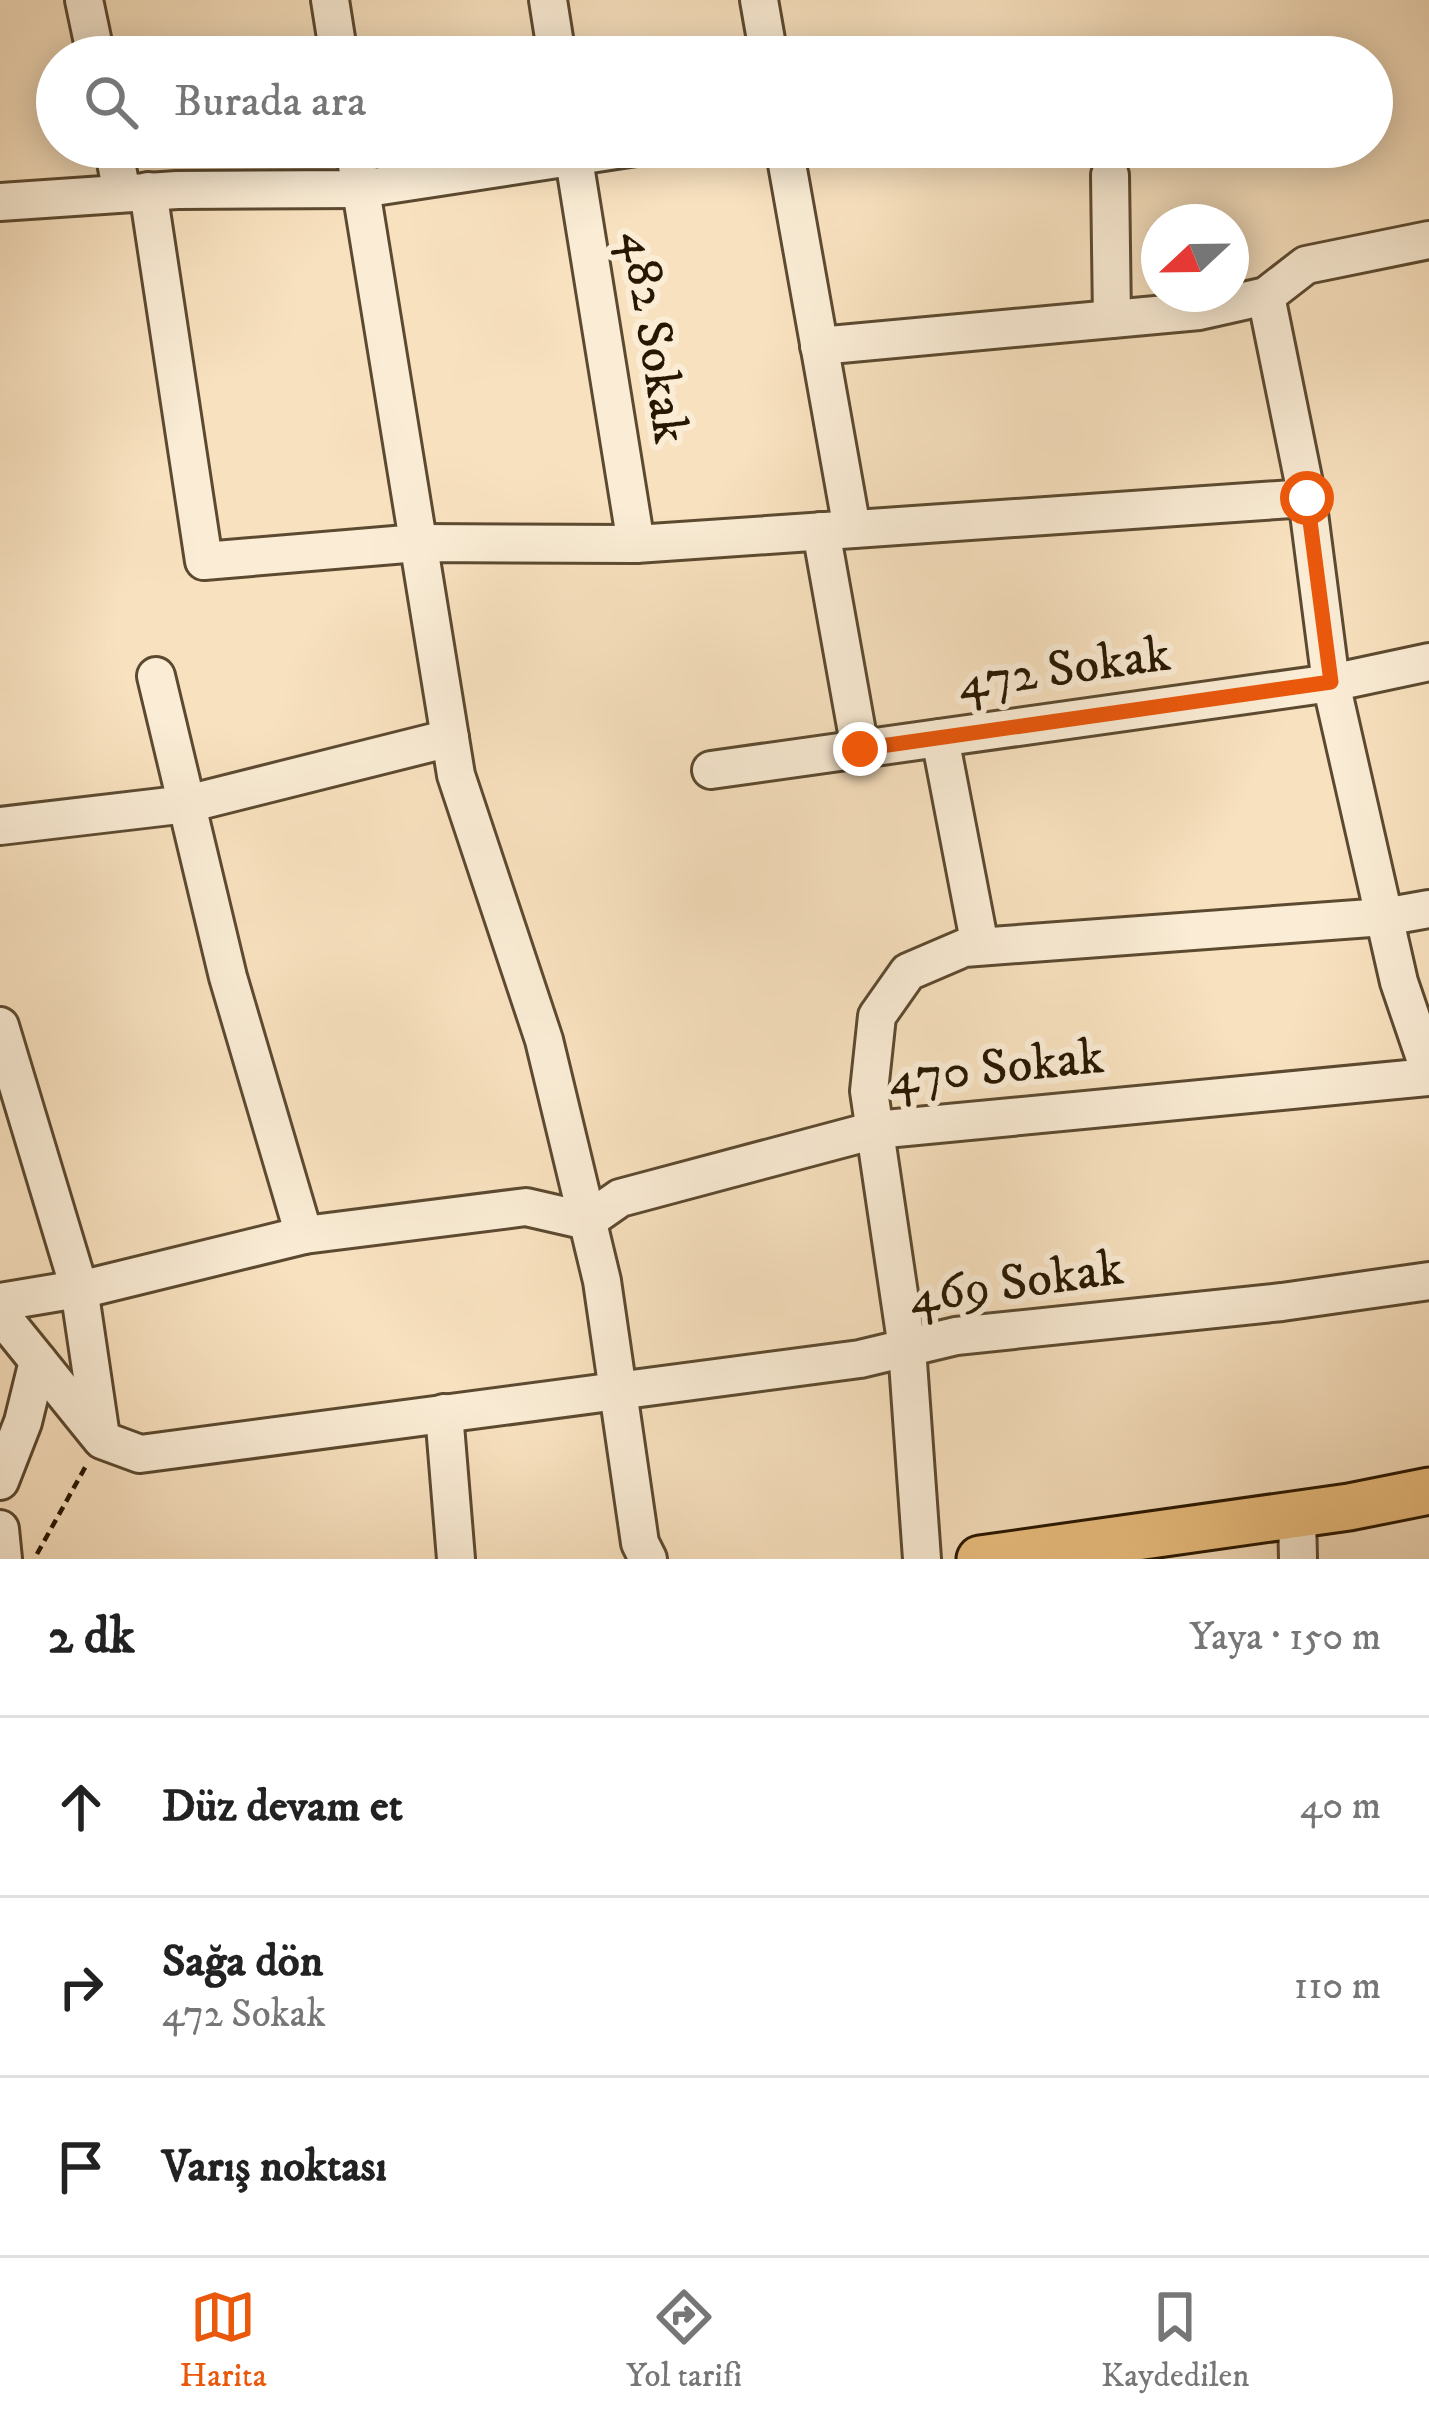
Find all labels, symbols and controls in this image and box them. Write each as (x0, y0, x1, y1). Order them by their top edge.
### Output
search box (36, 36, 1393, 168)
icon: search (78, 69, 144, 135)
text: Burada ara (174, 74, 366, 130)
north arrow (1141, 204, 1249, 312)
street label: 482 Sokak (606, 226, 702, 448)
route start (1280, 471, 1334, 525)
street label: 472 Sokak (954, 622, 1174, 716)
route end (833, 722, 887, 776)
street label: 470 Sokak (885, 1025, 1107, 1111)
street label: 469 Sokak (905, 1236, 1127, 1330)
text: 2 dk (48, 1605, 135, 1669)
text: Yaya · 150 m (1189, 1613, 1381, 1662)
icon: ahead (48, 1774, 114, 1840)
text: Düz devam et (162, 1779, 403, 1835)
text: 40 m (1300, 1782, 1381, 1831)
text: Sağa dön (162, 1934, 323, 1990)
icon: right (48, 1954, 114, 2020)
text: 110 m (1294, 1962, 1381, 2011)
text: 472 Sokak (162, 1990, 326, 2039)
icon: arrive (48, 2134, 114, 2200)
text: Varış noktası (162, 2139, 387, 2195)
tab: Harita (180, 2284, 267, 2397)
tab: Yol tarifi (626, 2284, 742, 2397)
tab: Kaydedilen (1101, 2284, 1249, 2397)

